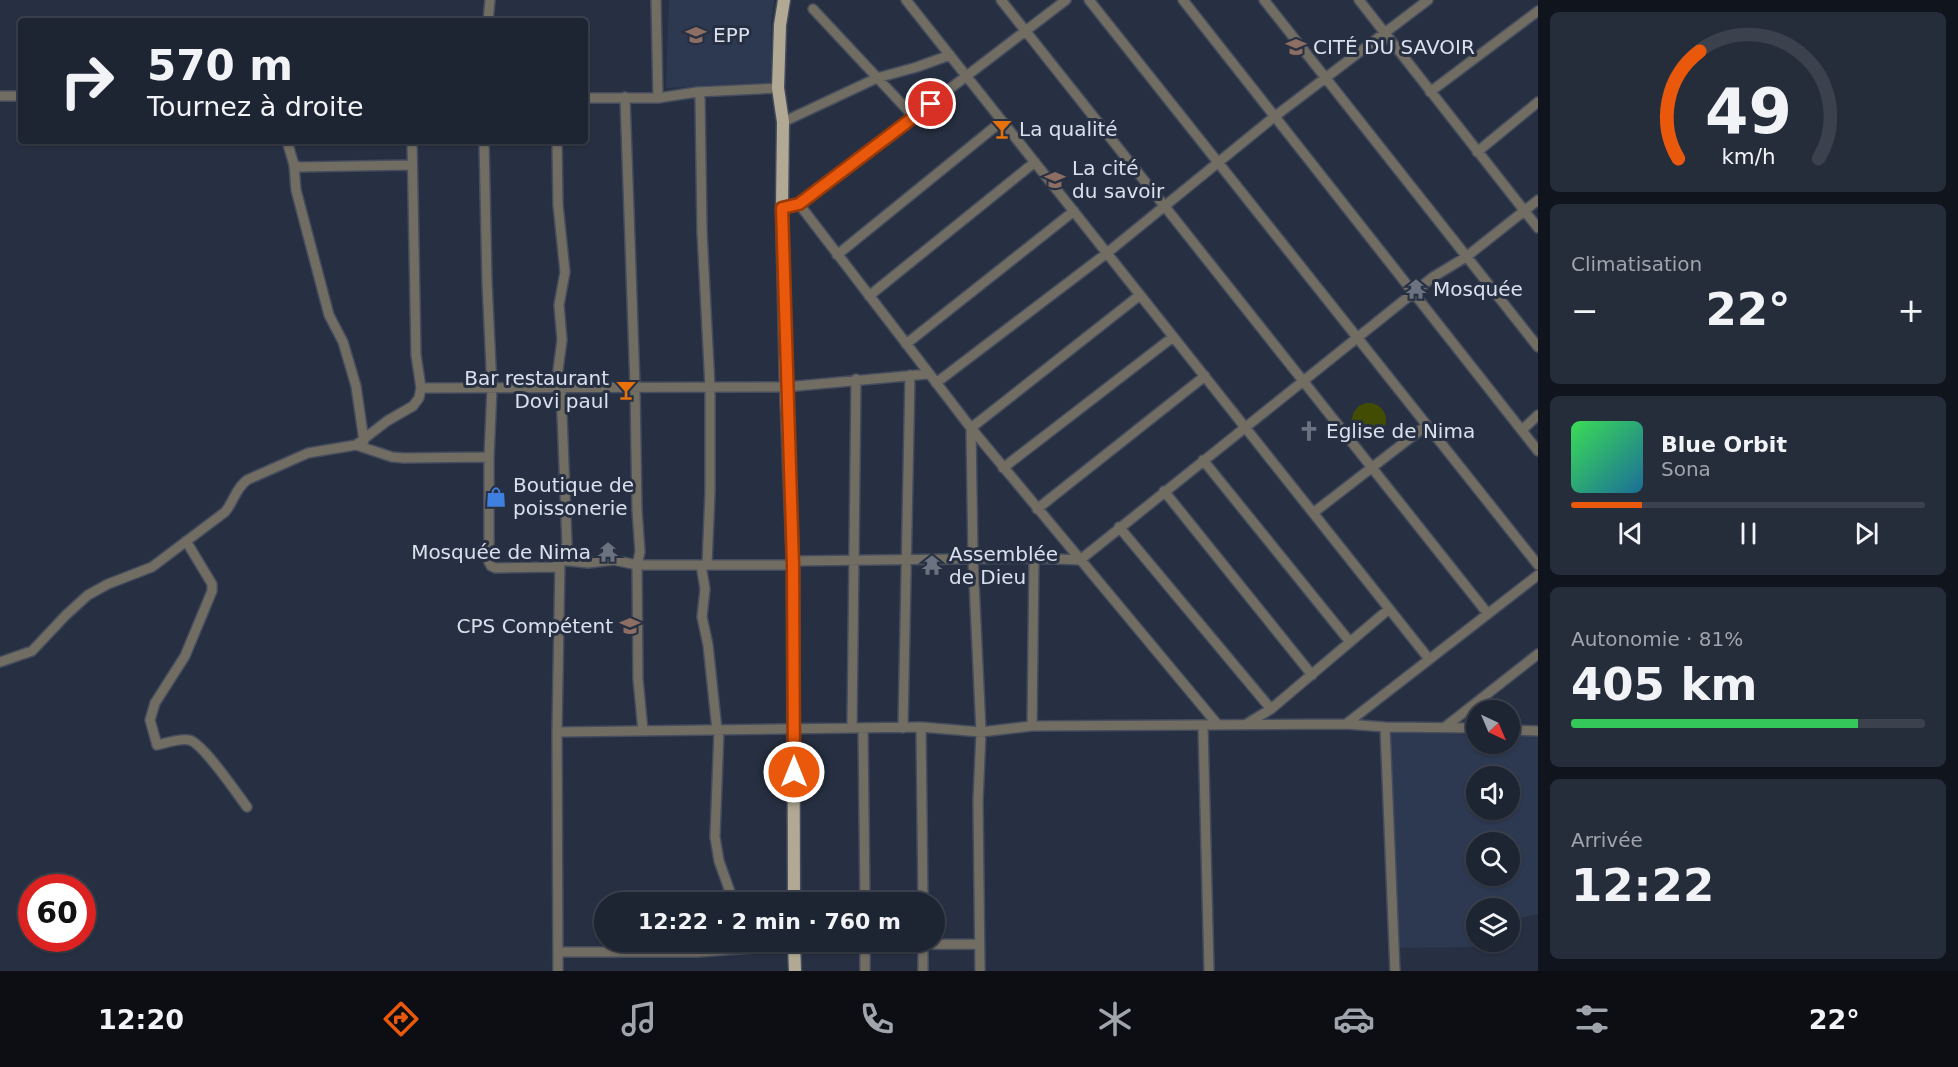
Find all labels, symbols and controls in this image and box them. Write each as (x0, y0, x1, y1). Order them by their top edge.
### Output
school or university icon: EPP (684, 23, 708, 47)
place label: EPP (713, 23, 750, 47)
school or university icon: CITÉ DU SAVOIR (1284, 35, 1308, 59)
place label: CITÉ DU SAVOIR (1313, 35, 1475, 59)
text: 570 m (147, 41, 293, 90)
icon: right (48, 42, 126, 120)
text: 49 (1705, 75, 1791, 148)
pin (905, 78, 956, 129)
icon: arrive (914, 87, 947, 120)
text: Tournez à droite (147, 91, 364, 122)
bar icon: La qualité (990, 117, 1014, 141)
place label: La qualité (1019, 117, 1118, 141)
text: km/h (1721, 144, 1775, 169)
place label: La cité du savoir (1072, 156, 1165, 203)
school or university icon: La cité du savoir (1043, 168, 1067, 192)
text: Climatisation (1571, 252, 1702, 276)
temple icon: Mosquée (1404, 277, 1428, 301)
place label: Mosquée (1433, 277, 1523, 301)
text: 22° (1705, 283, 1791, 336)
text: − (1571, 291, 1599, 330)
text: + (1897, 291, 1925, 330)
place label: Bar restaurant Dovi paul (464, 366, 609, 413)
bar icon: Bar restaurant Dovi paul (614, 378, 638, 402)
church icon: Eglise de Nima (1297, 419, 1321, 443)
place label: Eglise de Nima (1326, 419, 1475, 443)
text: Blue Orbit (1661, 432, 1787, 457)
text: Sona (1661, 457, 1711, 481)
place label: Boutique de poissonerie (513, 473, 634, 520)
shop icon: Boutique de poissonerie (484, 485, 508, 509)
icon: previous (1614, 517, 1647, 550)
icon: pause (1732, 517, 1765, 550)
icon: next (1850, 517, 1883, 550)
place label: Mosquée de Nima (411, 540, 591, 564)
temple icon: Mosquée de Nima (596, 540, 620, 564)
place label: Assemblée de Dieu (949, 542, 1058, 589)
temple icon: Assemblée de Dieu (920, 553, 944, 577)
place label: CPS Compétent (457, 614, 613, 638)
school or university icon: CPS Compétent (618, 614, 642, 638)
text: Autonomie · 81% (1571, 627, 1743, 651)
text: 405 km (1571, 658, 1757, 711)
north arrow (1466, 700, 1520, 754)
map controls (1466, 700, 1520, 952)
position arrow (762, 740, 826, 804)
button: sound (1466, 766, 1520, 820)
text: Arrivée (1571, 828, 1643, 852)
button: search (1466, 832, 1520, 886)
text: 12:22 (1571, 859, 1714, 912)
speed limit sign: 60 (18, 874, 96, 952)
button: layers (1466, 898, 1520, 952)
text: 12:22 · 2 min · 760 m (638, 909, 901, 934)
icon: directions (380, 998, 422, 1040)
icon: music (618, 998, 660, 1040)
icon: phone (856, 998, 898, 1040)
icon: climate (1094, 998, 1136, 1040)
icon: car (1333, 998, 1375, 1040)
icon: filters (1571, 998, 1613, 1040)
text: 12:20 (98, 1004, 184, 1035)
text: 22° (1809, 1004, 1860, 1035)

